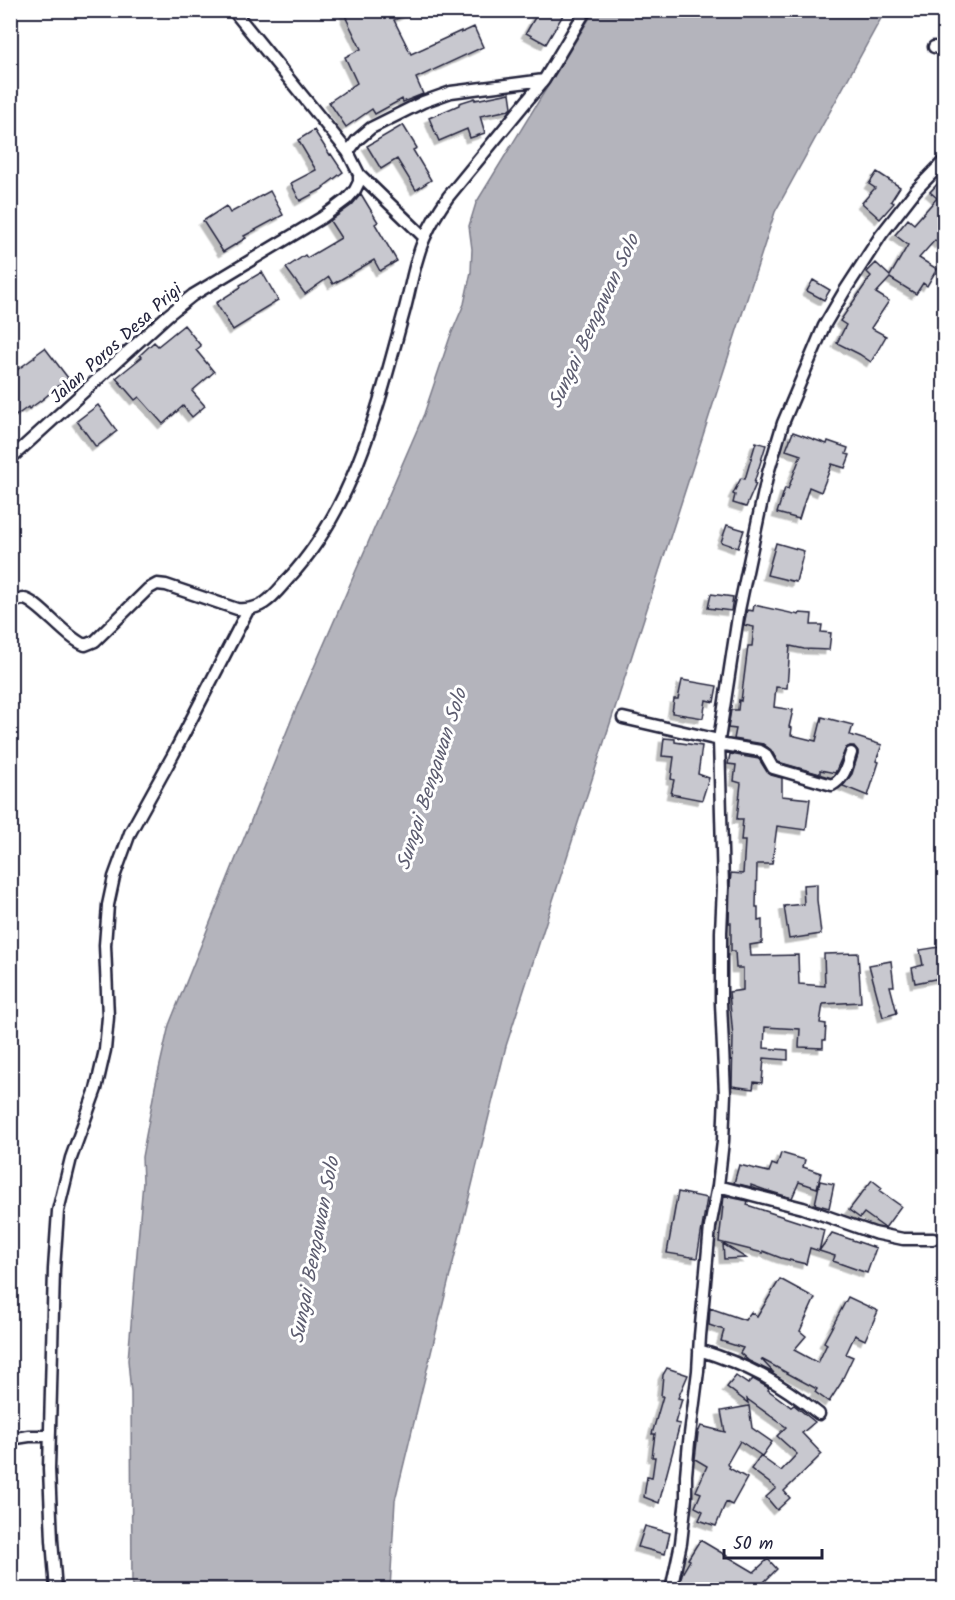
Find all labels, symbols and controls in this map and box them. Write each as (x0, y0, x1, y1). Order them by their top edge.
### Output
water label: Sungai Bengawan Solo (540, 228, 650, 414)
street label: Jalan Poros Desa Prigi (44, 276, 190, 412)
water label: Sungai Bengawan Solo (388, 683, 478, 874)
water label: Sungai Bengawan Solo (282, 1153, 350, 1346)
scale bar (724, 1522, 822, 1560)
text: 50 m (733, 1530, 773, 1559)

